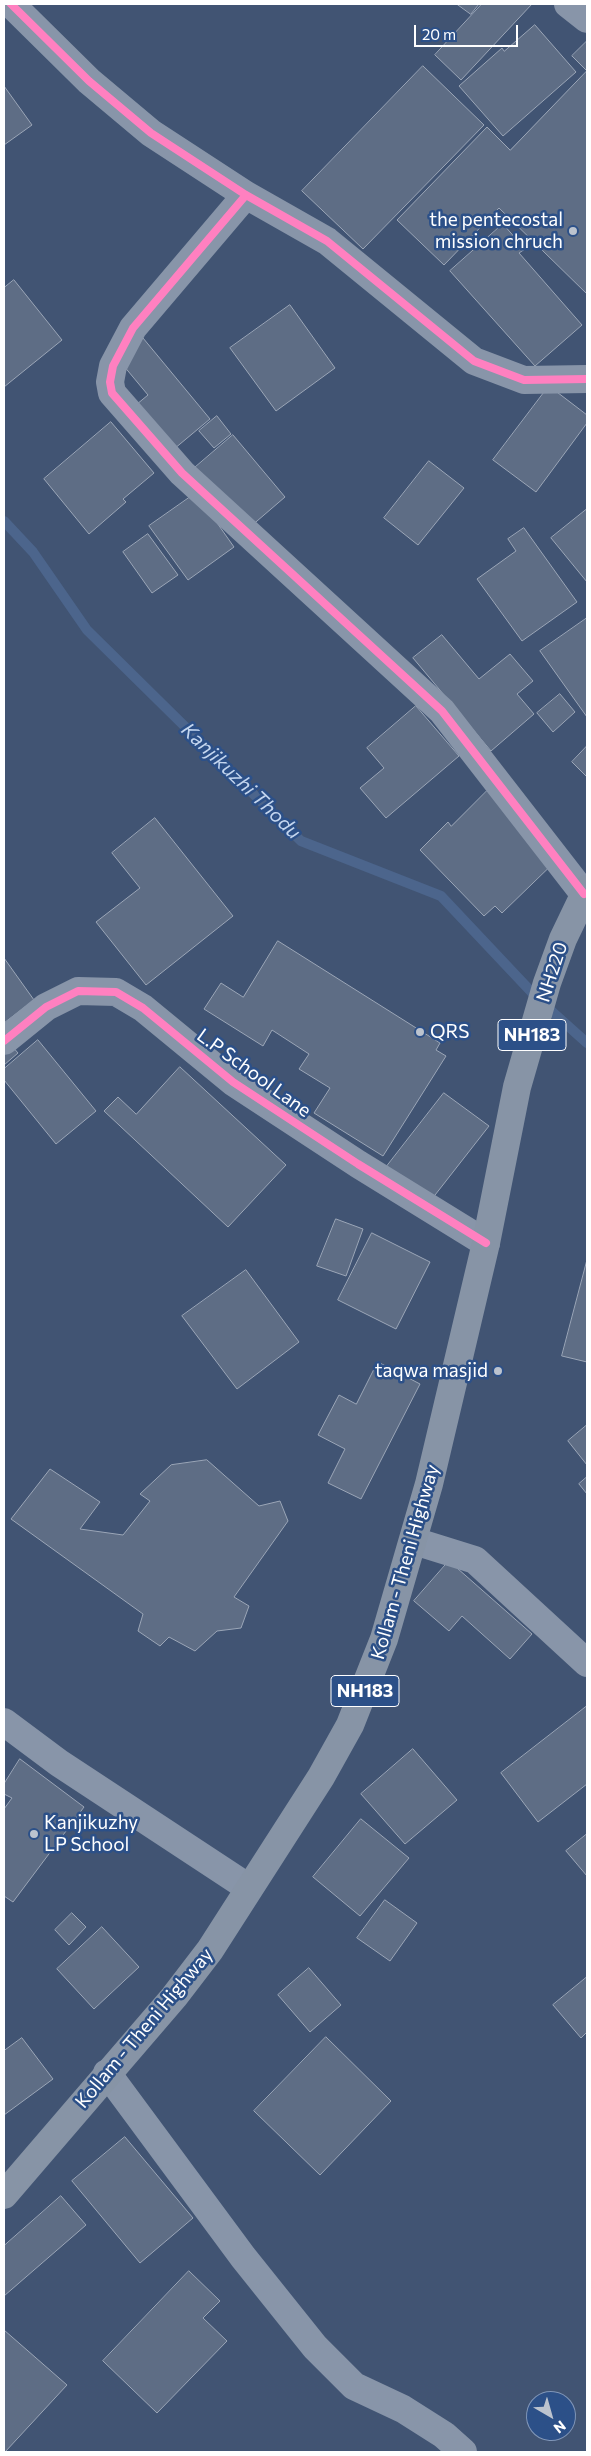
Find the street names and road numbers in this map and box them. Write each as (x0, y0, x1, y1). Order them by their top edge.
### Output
street label: NH220 (532, 939, 572, 1005)
road number: NH183 (498, 1020, 566, 1050)
street label: L.P School Lane (193, 1024, 315, 1122)
street label: Kollam - Theni Highway (366, 1462, 444, 1662)
road number: NH183 (331, 1675, 399, 1706)
street label: Kollam - Theni Highway (70, 1943, 218, 2113)

